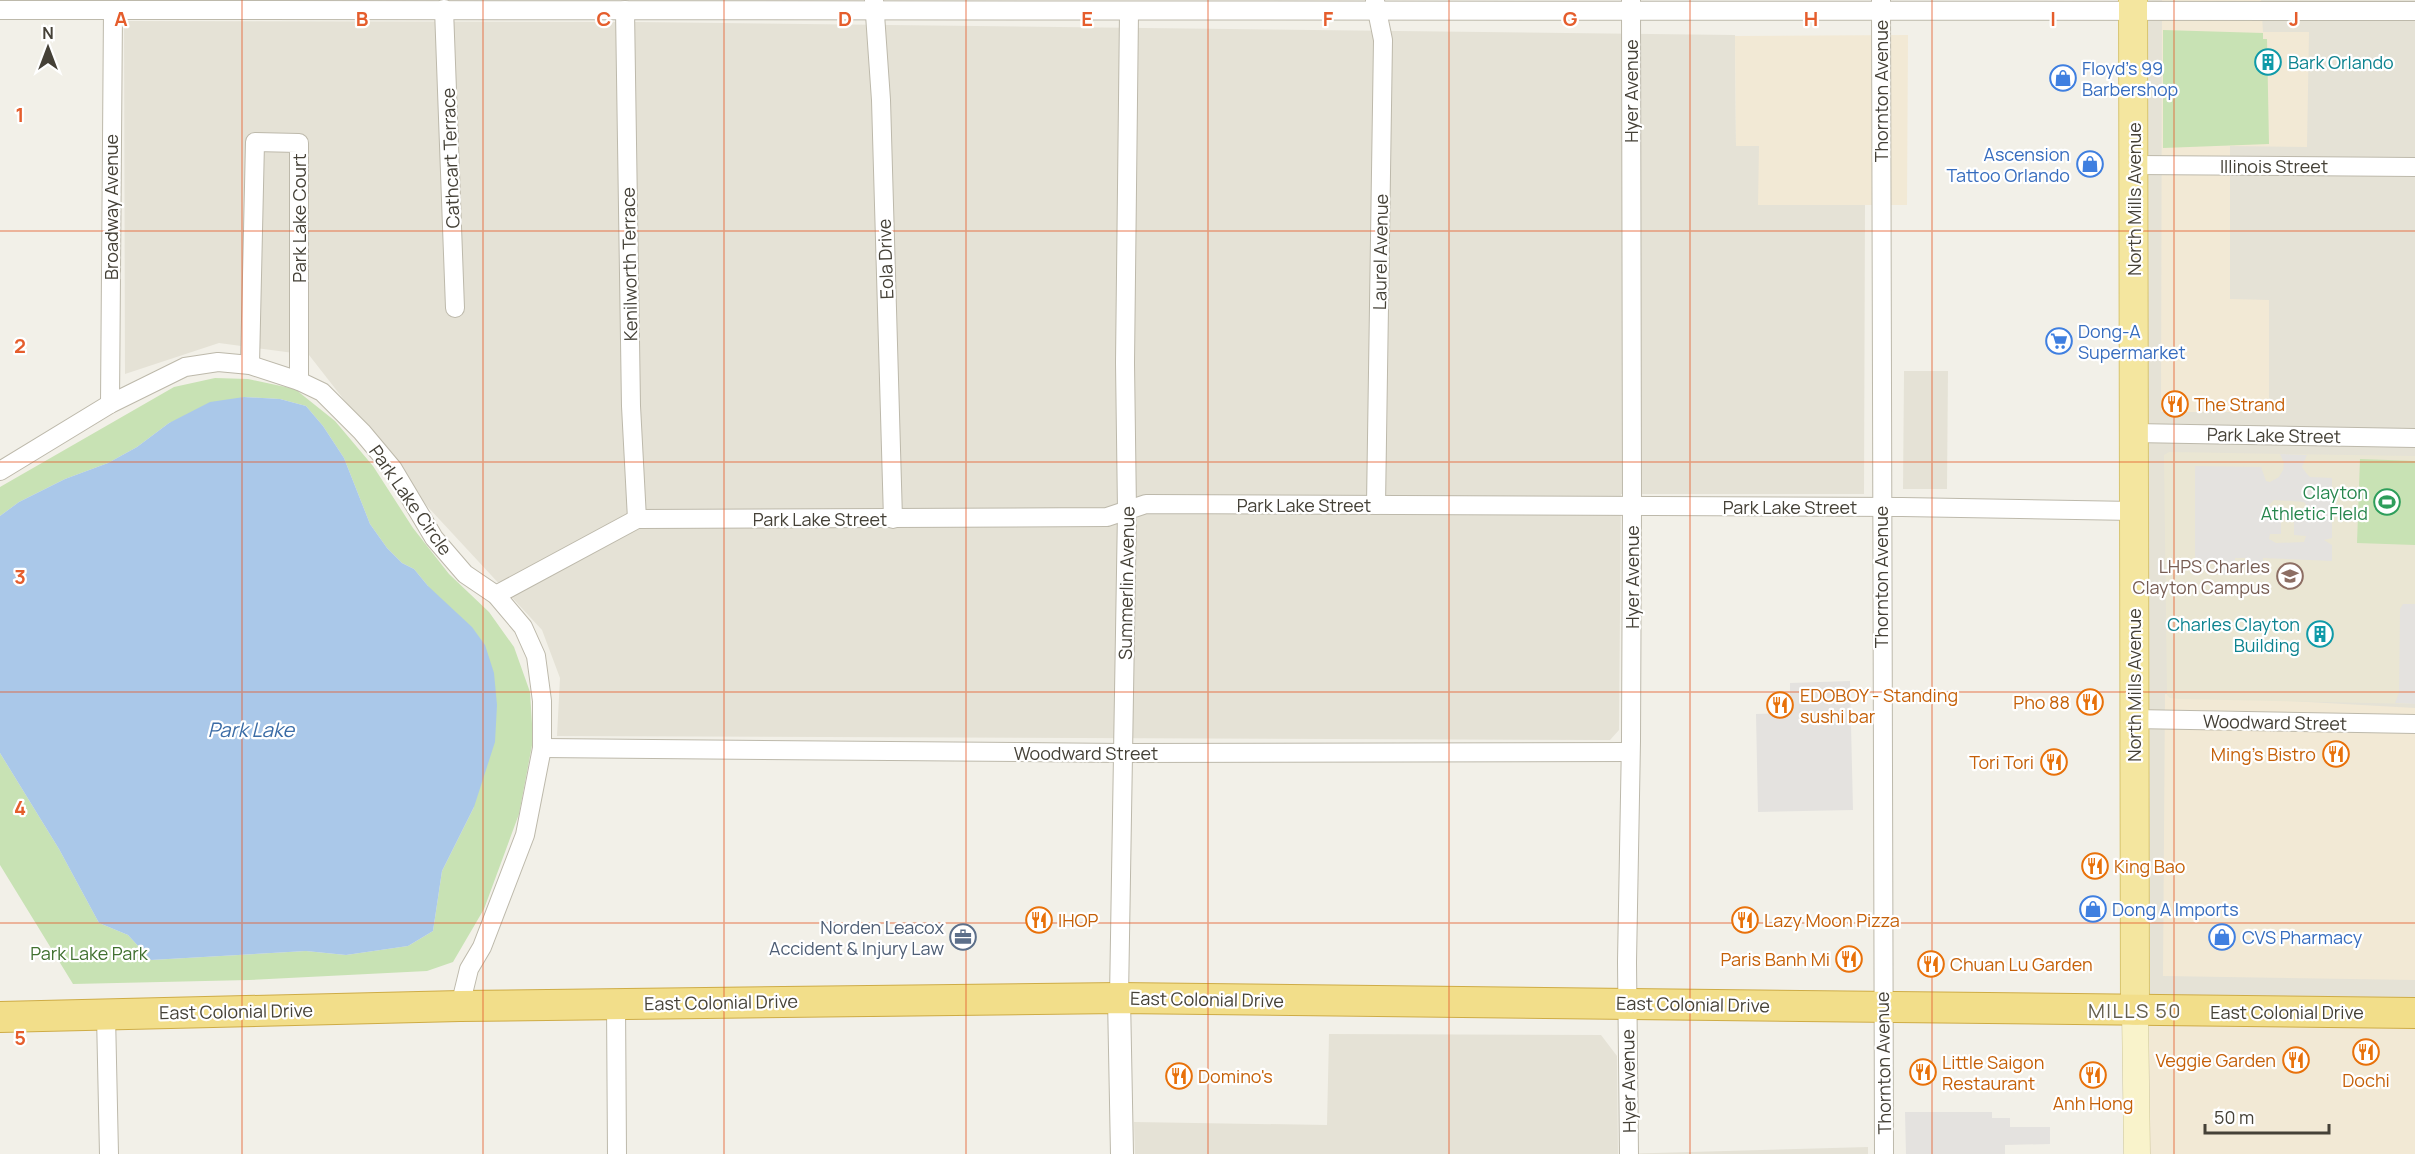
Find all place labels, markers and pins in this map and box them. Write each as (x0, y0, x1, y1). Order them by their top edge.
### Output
building icon: Bark Orlando (2253, 47, 2283, 77)
place label: Bark Orlando (2288, 50, 2394, 74)
place label: Floyd's 99 Barbershop (2082, 56, 2178, 101)
shop icon: Floyd's 99 Barbershop (2048, 63, 2078, 93)
place label: Ascension Tattoo Orlando (1947, 142, 2070, 187)
shop icon: Ascension Tattoo Orlando (2075, 149, 2105, 179)
place label: Dong-A Supermarket (2078, 319, 2186, 364)
supermarket icon: Dong-A Supermarket (2044, 326, 2074, 356)
restaurant icon: The Strand (2160, 389, 2190, 419)
place label: The Strand (2194, 392, 2285, 416)
place label: Clayton Athletic FIeld (2261, 480, 2368, 525)
sports icon: Clayton Athletic FIeld (2372, 487, 2402, 517)
place label: LHPS Charles Clayton Campus (2133, 554, 2270, 599)
school or university icon: LHPS Charles Clayton Campus (2275, 561, 2305, 591)
place label: Charles Clayton Building (2167, 612, 2300, 657)
building icon: Charles Clayton Building (2305, 619, 2335, 649)
place label: EDOBOY - Standing sushi bar (1800, 683, 1958, 728)
restaurant icon: Pho 88 (2075, 687, 2105, 717)
restaurant icon: EDOBOY - Standing sushi bar (1765, 690, 1795, 720)
place label: Pho 88 (2013, 690, 2070, 714)
restaurant icon: Ming's Bistro (2321, 739, 2351, 769)
place label: Ming's Bistro (2211, 742, 2316, 766)
restaurant icon: Tori Tori (2039, 747, 2069, 777)
place label: Tori Tori (1969, 750, 2034, 774)
restaurant icon: King Bao (2080, 851, 2110, 881)
place label: King Bao (2114, 854, 2186, 878)
shop icon: Dong A Imports (2078, 894, 2108, 924)
place label: Dong A Imports (2112, 897, 2239, 921)
restaurant icon: IHOP (1024, 905, 1054, 935)
restaurant icon: Lazy Moon Pizza (1730, 905, 1760, 935)
place label: IHOP (1058, 908, 1099, 932)
place label: Lazy Moon Pizza (1764, 908, 1900, 932)
place label: Norden Leacox Accident & Injury Law (769, 915, 945, 960)
office icon: Norden Leacox Accident & Injury Law (948, 922, 978, 952)
shop icon: CVS Pharmacy (2207, 922, 2237, 952)
place label: CVS Pharmacy (2242, 925, 2363, 949)
restaurant icon: Paris Banh Mi (1834, 944, 1864, 974)
place label: Paris Banh Mi (1720, 947, 1830, 971)
restaurant icon: Chuan Lu Garden (1916, 949, 1946, 979)
place label: Chuan Lu Garden (1950, 952, 2093, 976)
restaurant icon: Dochi (2351, 1037, 2381, 1067)
restaurant icon: Veggie Garden (2281, 1045, 2311, 1075)
place label: Veggie Garden (2155, 1048, 2276, 1072)
place label: Little Saigon Restaurant (1942, 1050, 2044, 1095)
restaurant icon: Little Saigon Restaurant (1908, 1057, 1938, 1087)
restaurant icon: Anh Hong (2078, 1060, 2108, 1090)
restaurant icon: Domino's (1164, 1061, 1194, 1091)
place label: Domino's (1198, 1064, 1273, 1088)
place label: Dochi (2342, 1068, 2390, 1092)
place label: Anh Hong (2053, 1091, 2133, 1115)

